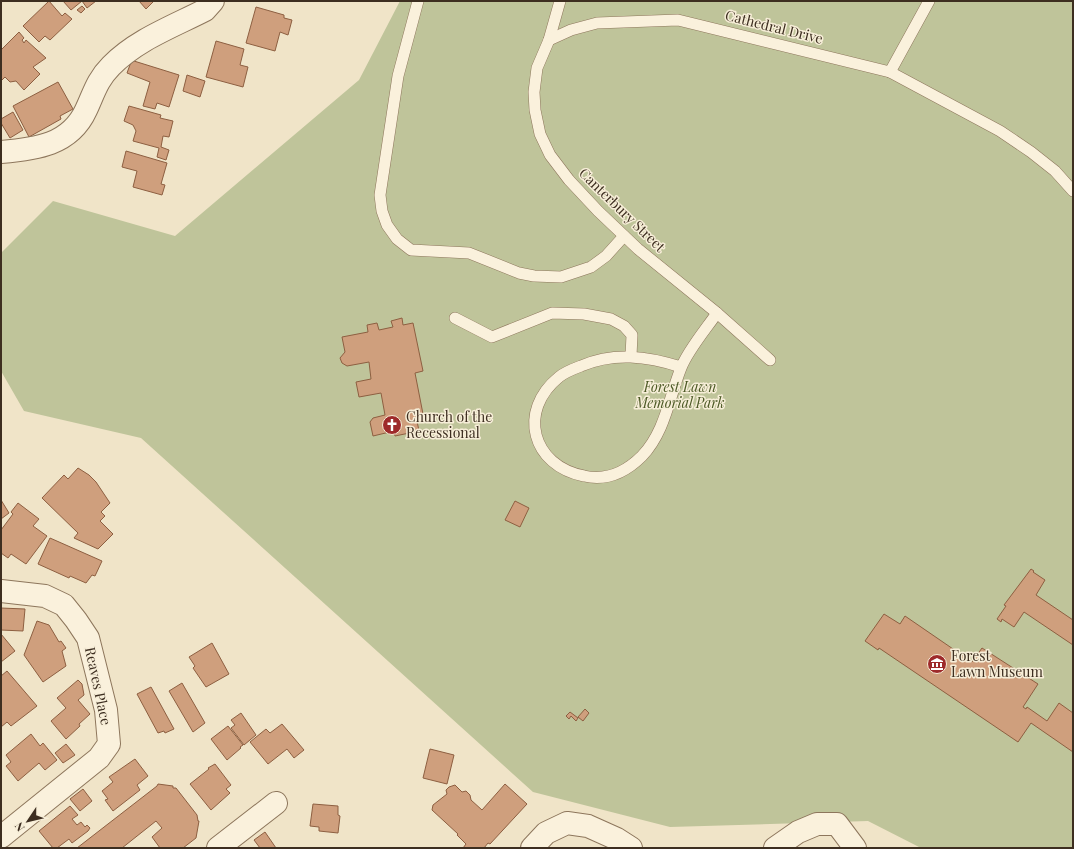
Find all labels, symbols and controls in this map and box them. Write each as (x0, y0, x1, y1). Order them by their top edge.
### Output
street label: Cathedral Drive (723, 5, 825, 48)
street label: Canterbury Street (575, 164, 670, 256)
park label: Forest Lawn Memorial Park (635, 377, 724, 412)
place label: Church of the Recessional (406, 407, 492, 442)
church icon: Church of the Recessional (381, 414, 403, 436)
street label: Reaves Place (81, 645, 116, 727)
place label: Forest Lawn Museum (951, 646, 1043, 681)
museum icon: Forest Lawn Museum (926, 653, 948, 675)
north arrow (8, 801, 48, 841)
text: N (11, 819, 28, 835)

